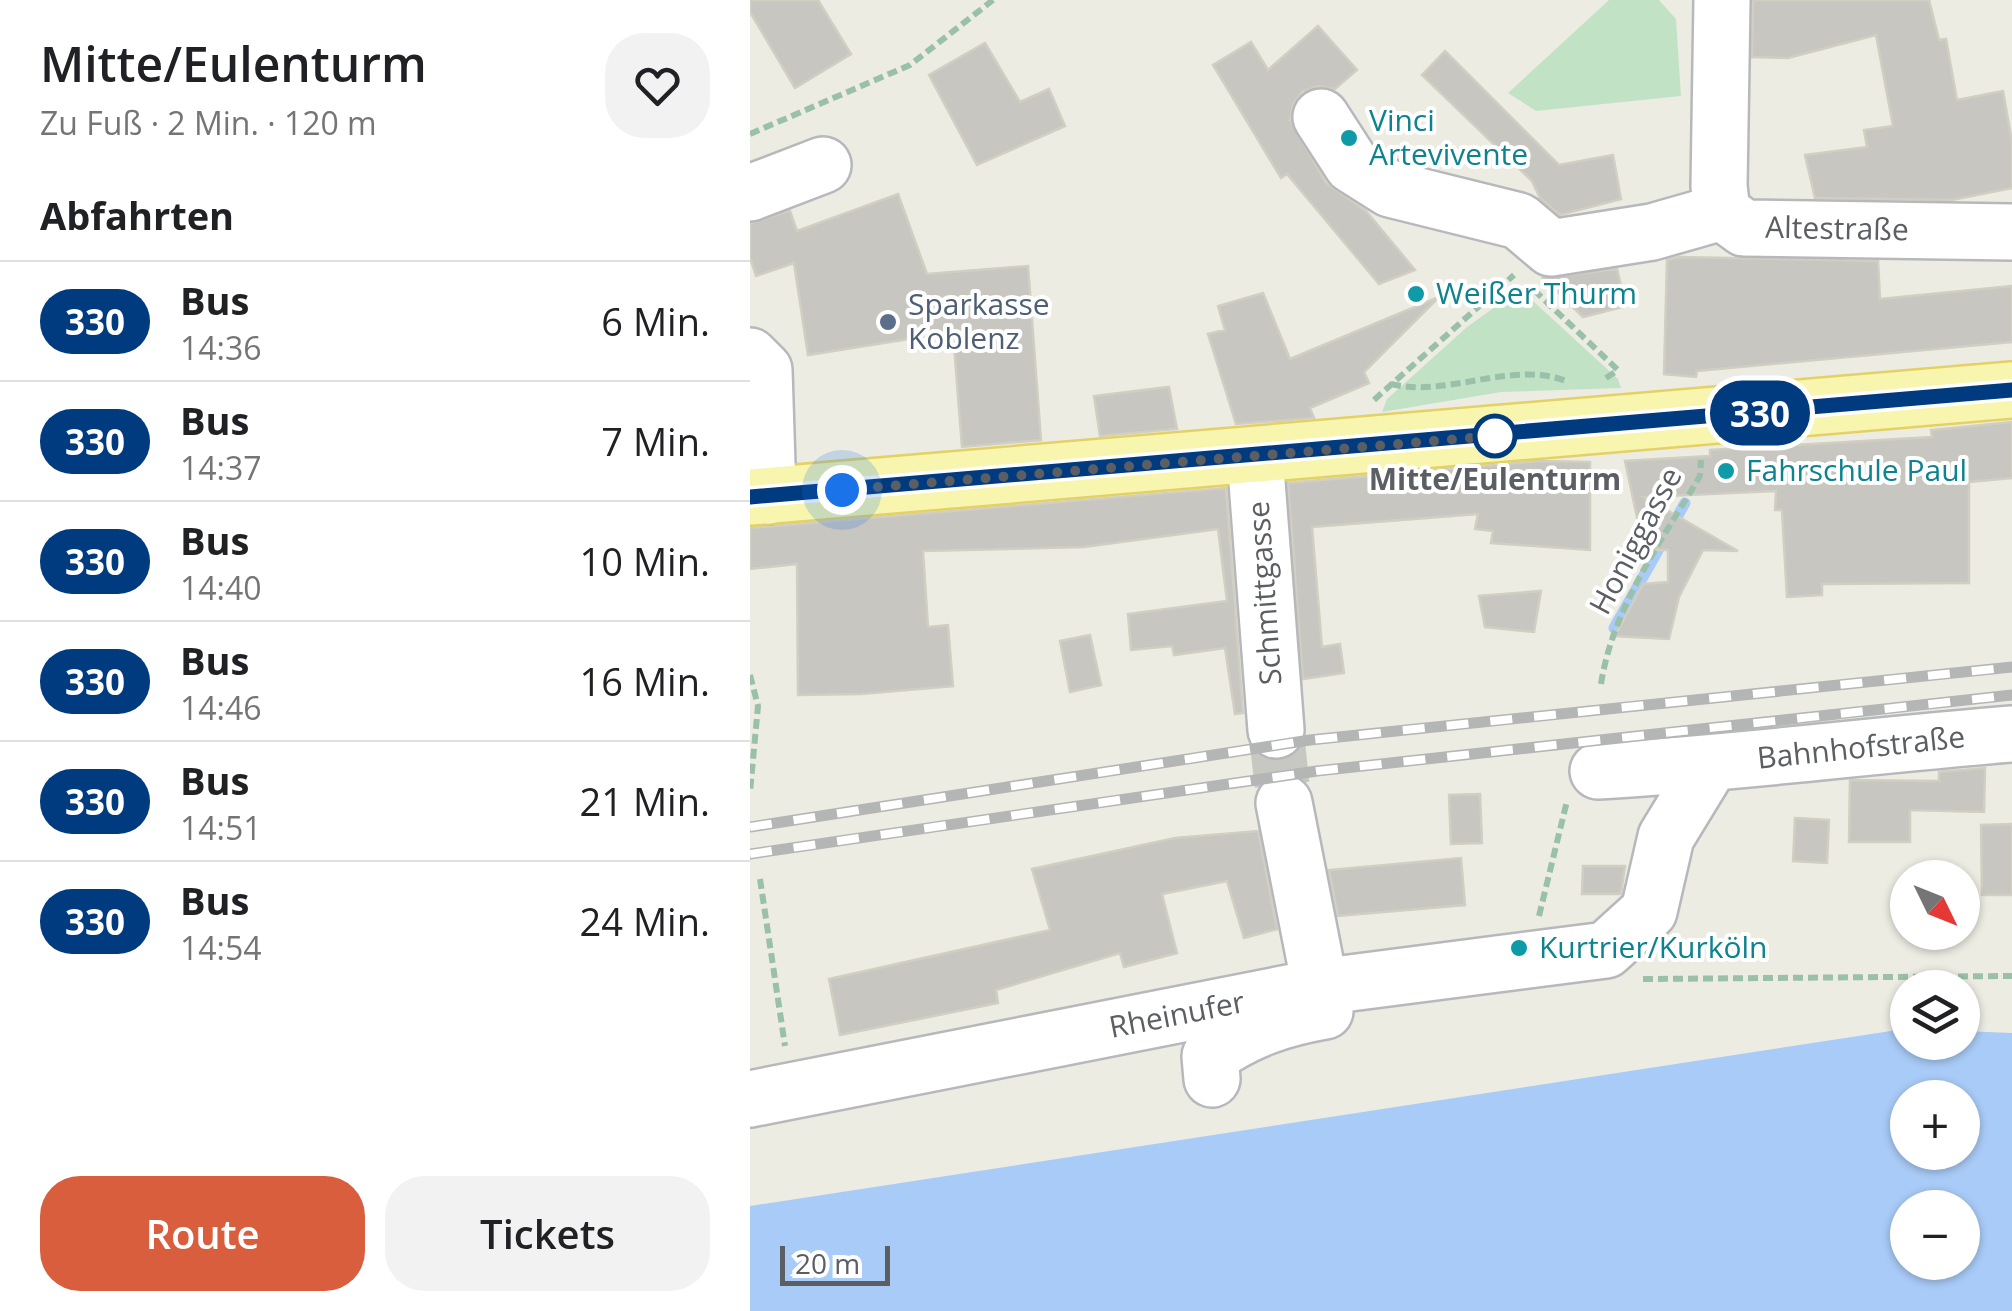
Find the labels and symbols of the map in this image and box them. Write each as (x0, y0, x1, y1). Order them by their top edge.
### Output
place label: Vinci Artevivente (1369, 99, 1528, 174)
marker: Vinci Artevivente (1338, 127, 1360, 149)
street label: Altestraße (1765, 206, 1909, 249)
place label: Weißer Thurm (1436, 272, 1637, 313)
place label: Sparkasse Koblenz (908, 283, 1050, 358)
marker: Weißer Thurm (1405, 283, 1427, 305)
marker: Sparkasse Koblenz (877, 311, 899, 333)
line badge: 330 (1702, 380, 1818, 446)
marker: Mitte/Eulenturm (1474, 415, 1516, 457)
place label: Fahrschule Paul (1746, 449, 1967, 490)
place label: Mitte/Eulenturm (1369, 458, 1621, 499)
street label: Honiggasse (1579, 460, 1691, 621)
marker: Fahrschule Paul (1715, 460, 1737, 482)
your location (817, 465, 867, 515)
street label: Schmittgasse (1237, 500, 1290, 686)
street label: Bahnhofstraße (1755, 715, 1967, 778)
north arrow (1890, 860, 1980, 950)
place label: Kurtrier/Kurköln (1539, 926, 1767, 967)
marker: Kurtrier/Kurköln (1508, 937, 1530, 959)
street label: Rheinufer (1105, 980, 1248, 1047)
scale bar (780, 1241, 890, 1286)

